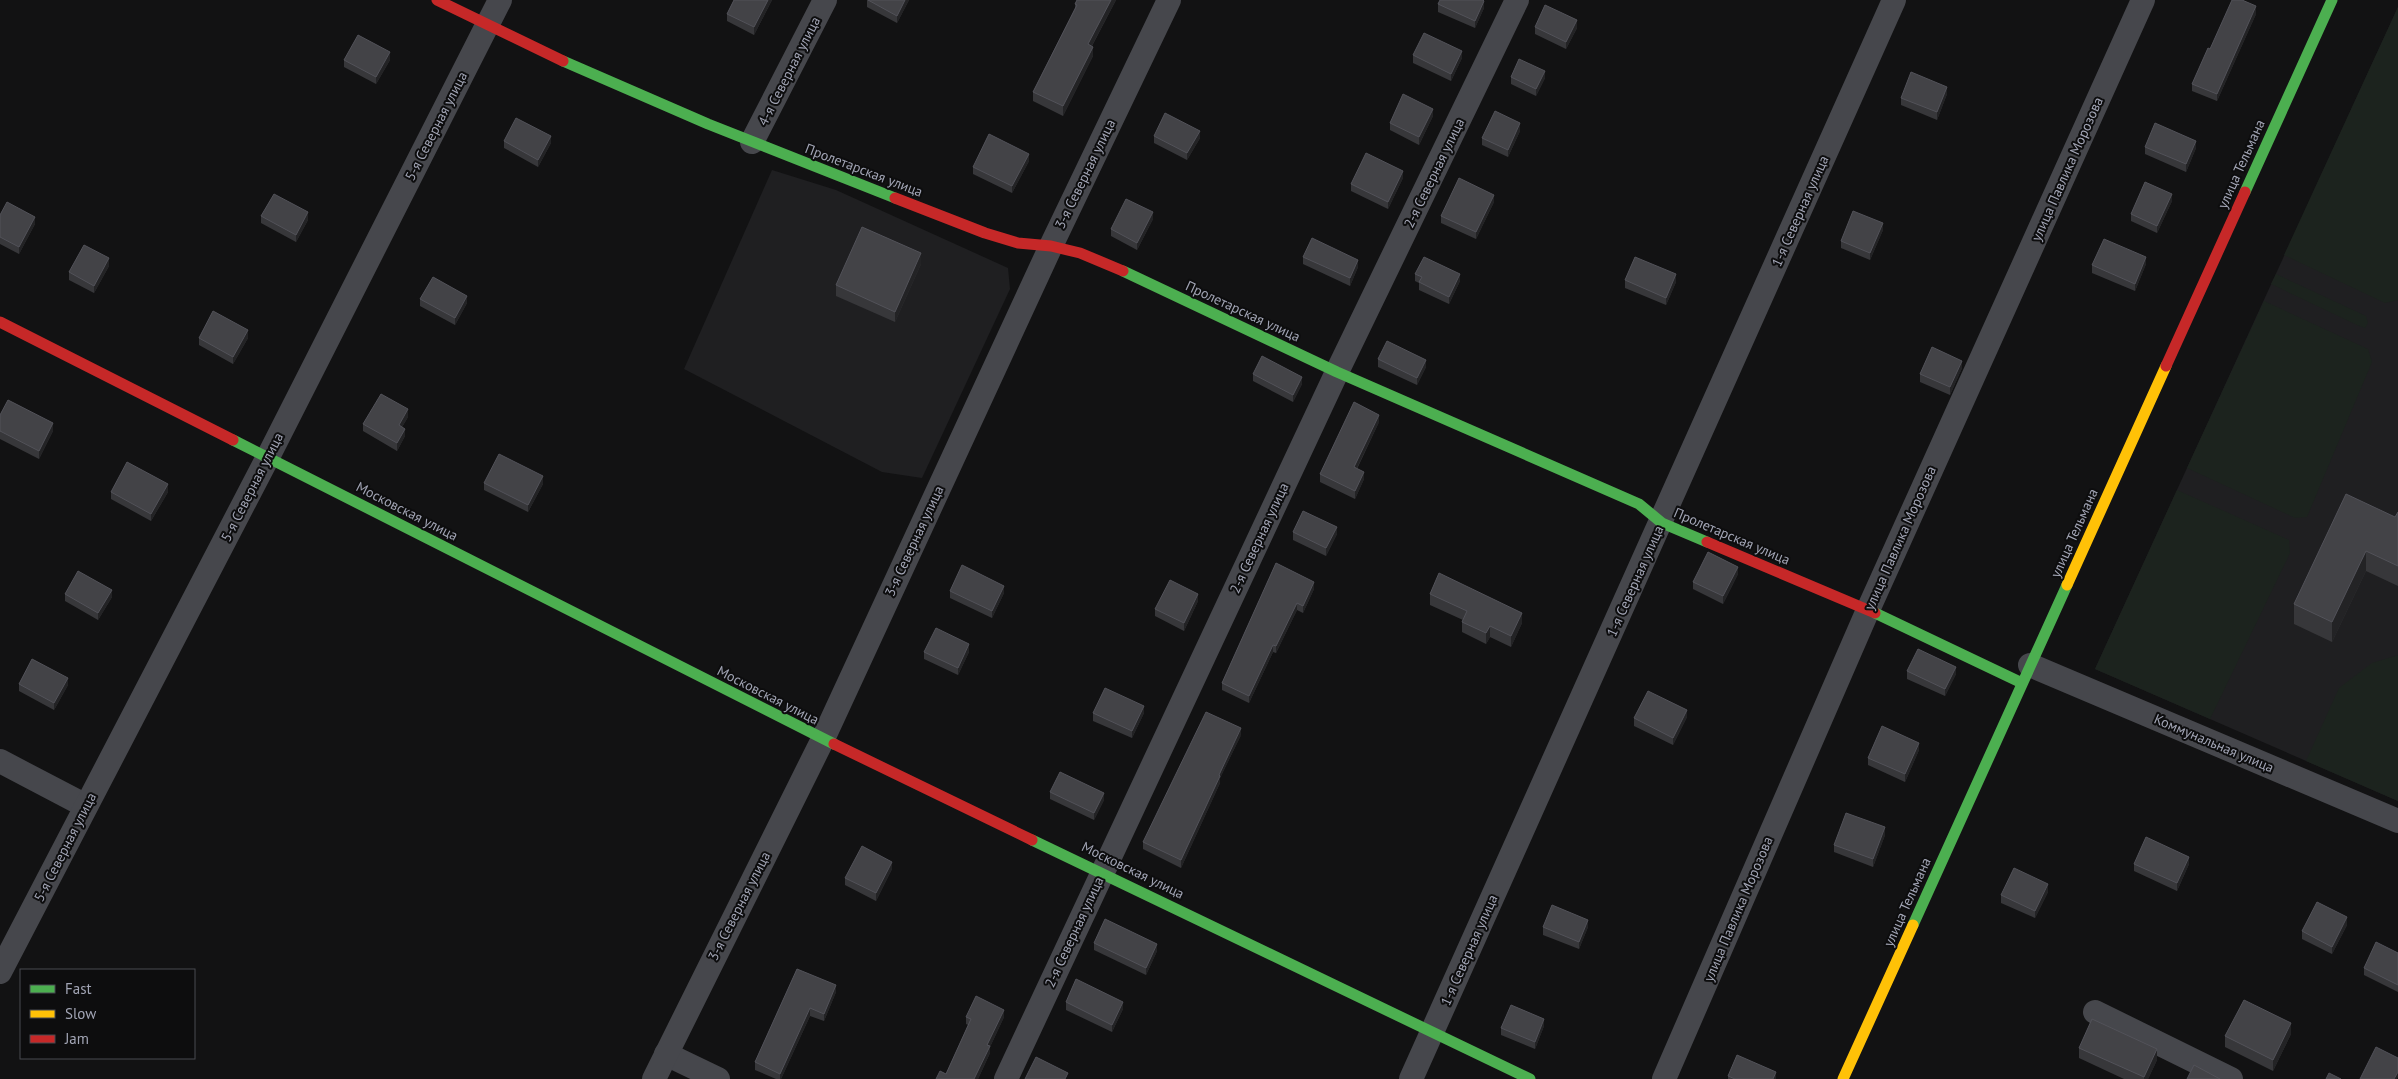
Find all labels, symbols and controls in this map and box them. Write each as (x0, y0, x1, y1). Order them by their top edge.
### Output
street label: 4-я Северная улица (754, 13, 824, 128)
street label: 5-я Северная улица (401, 68, 471, 183)
street label: улица Павлика Морозова (2027, 94, 2107, 244)
street label: 2-я Северная улица (1400, 115, 1468, 231)
street label: 3-я Северная улица (1051, 116, 1119, 232)
street label: улица Тельмана (2213, 117, 2269, 211)
street label: Пролетарская улица (803, 139, 925, 201)
street label: 1-я Северная улица (1767, 153, 1833, 269)
street label: Пролетарская улица (1183, 277, 1303, 345)
street label: 5-я Северная улица (217, 429, 287, 544)
street label: улица Павлика Морозова (1860, 463, 1940, 613)
street label: Московская улица (353, 478, 461, 544)
street label: 2-я Северная улица (1226, 480, 1293, 596)
street label: 3-я Северная улица (881, 483, 948, 599)
street label: улица Тельмана (2046, 486, 2102, 580)
street label: Пролетарская улица (1671, 503, 1793, 569)
street label: 1-я Северная улица (1602, 523, 1668, 639)
street label: Московская улица (714, 662, 822, 728)
street label: Коммунальная улица (2151, 710, 2277, 776)
street label: 5-я Северная улица (30, 789, 100, 904)
street label: улица Павлика Морозова (1699, 834, 1777, 984)
street label: Московская улица (1079, 837, 1187, 903)
street label: 3-я Северная улица (704, 848, 774, 963)
street label: улица Тельмана (1879, 855, 1935, 949)
street label: 2-я Северная улица (1041, 874, 1108, 990)
street label: 1-я Северная улица (1436, 892, 1502, 1008)
legend (20, 969, 195, 1059)
text: Fast (65, 979, 92, 998)
text: Slow (65, 1004, 96, 1023)
text: Jam (64, 1029, 89, 1048)

